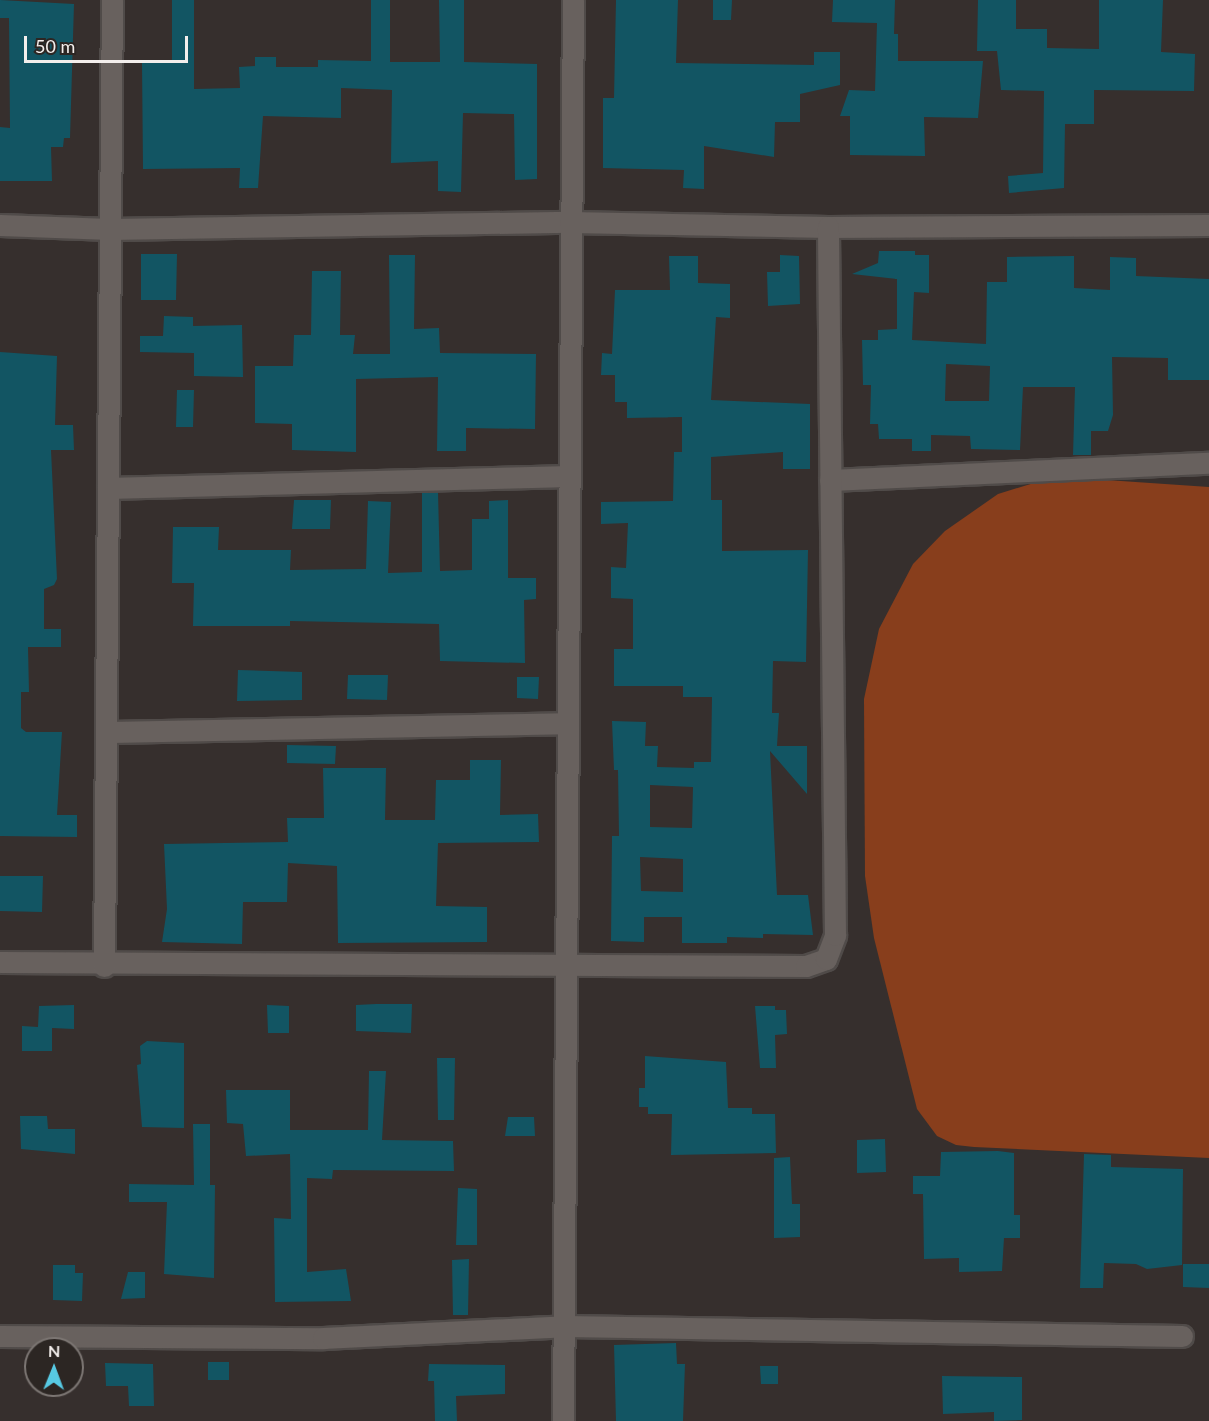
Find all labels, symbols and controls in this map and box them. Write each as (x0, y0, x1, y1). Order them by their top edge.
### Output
scale bar (27, 24, 190, 62)
text: 50 m (35, 35, 75, 57)
north arrow (24, 1337, 84, 1397)
text: N (48, 1341, 61, 1360)

